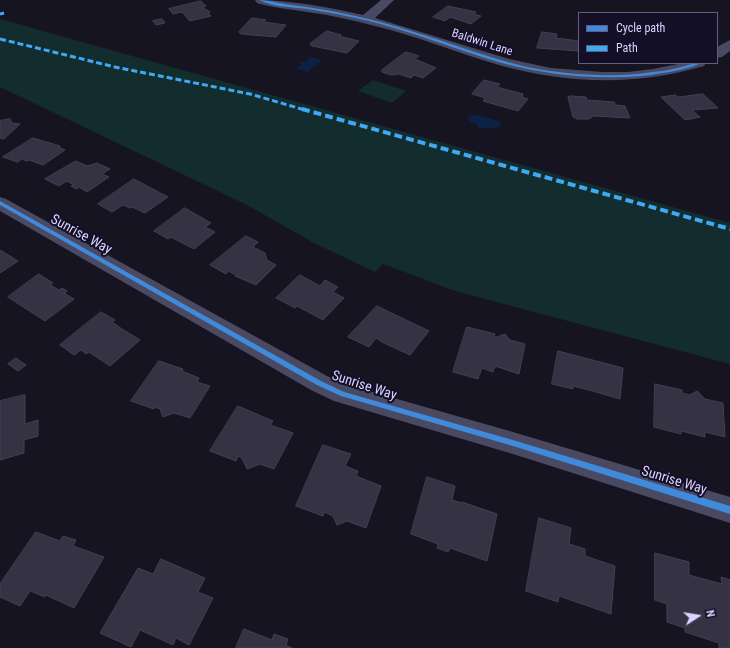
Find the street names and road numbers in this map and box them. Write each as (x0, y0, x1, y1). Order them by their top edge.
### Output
street label: Baldwin Lane (450, 26, 514, 60)
street label: Sunrise Way (47, 211, 115, 259)
street label: Sunrise Way (329, 368, 399, 404)
street label: Sunrise Way (639, 463, 709, 499)

